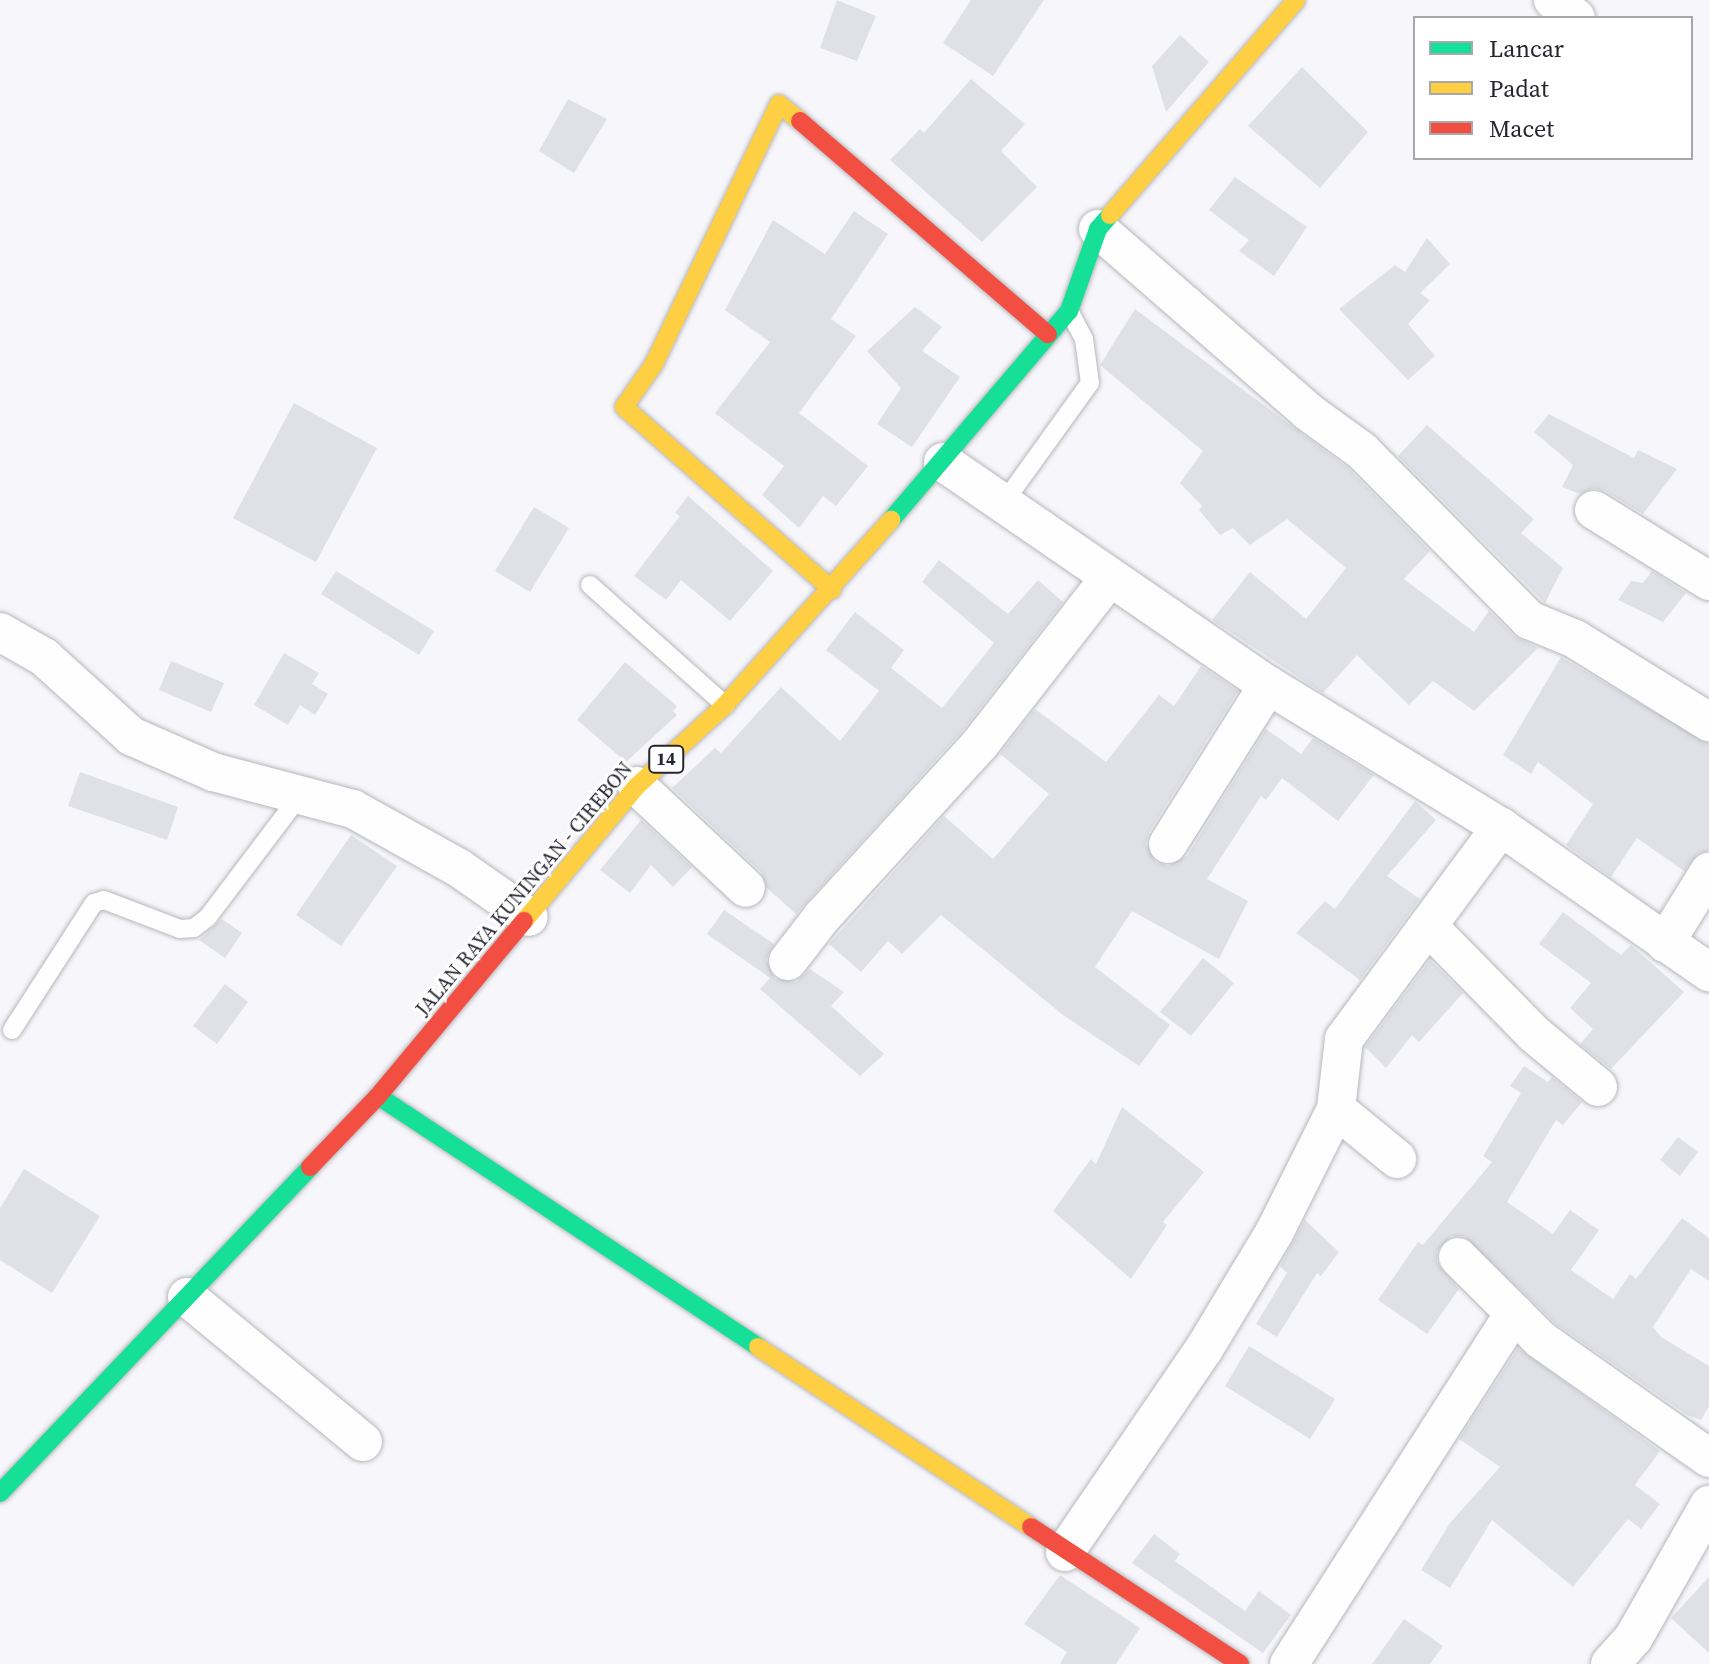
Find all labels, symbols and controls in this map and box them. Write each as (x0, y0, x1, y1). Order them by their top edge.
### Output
legend (1413, 16, 1693, 160)
text: Lancar (1489, 32, 1564, 65)
text: Padat (1489, 72, 1549, 105)
text: Macet (1489, 112, 1554, 145)
road number: 14 (648, 745, 684, 773)
street label: JALAN RAYA KUNINGAN - CIREBON (411, 757, 637, 1021)

